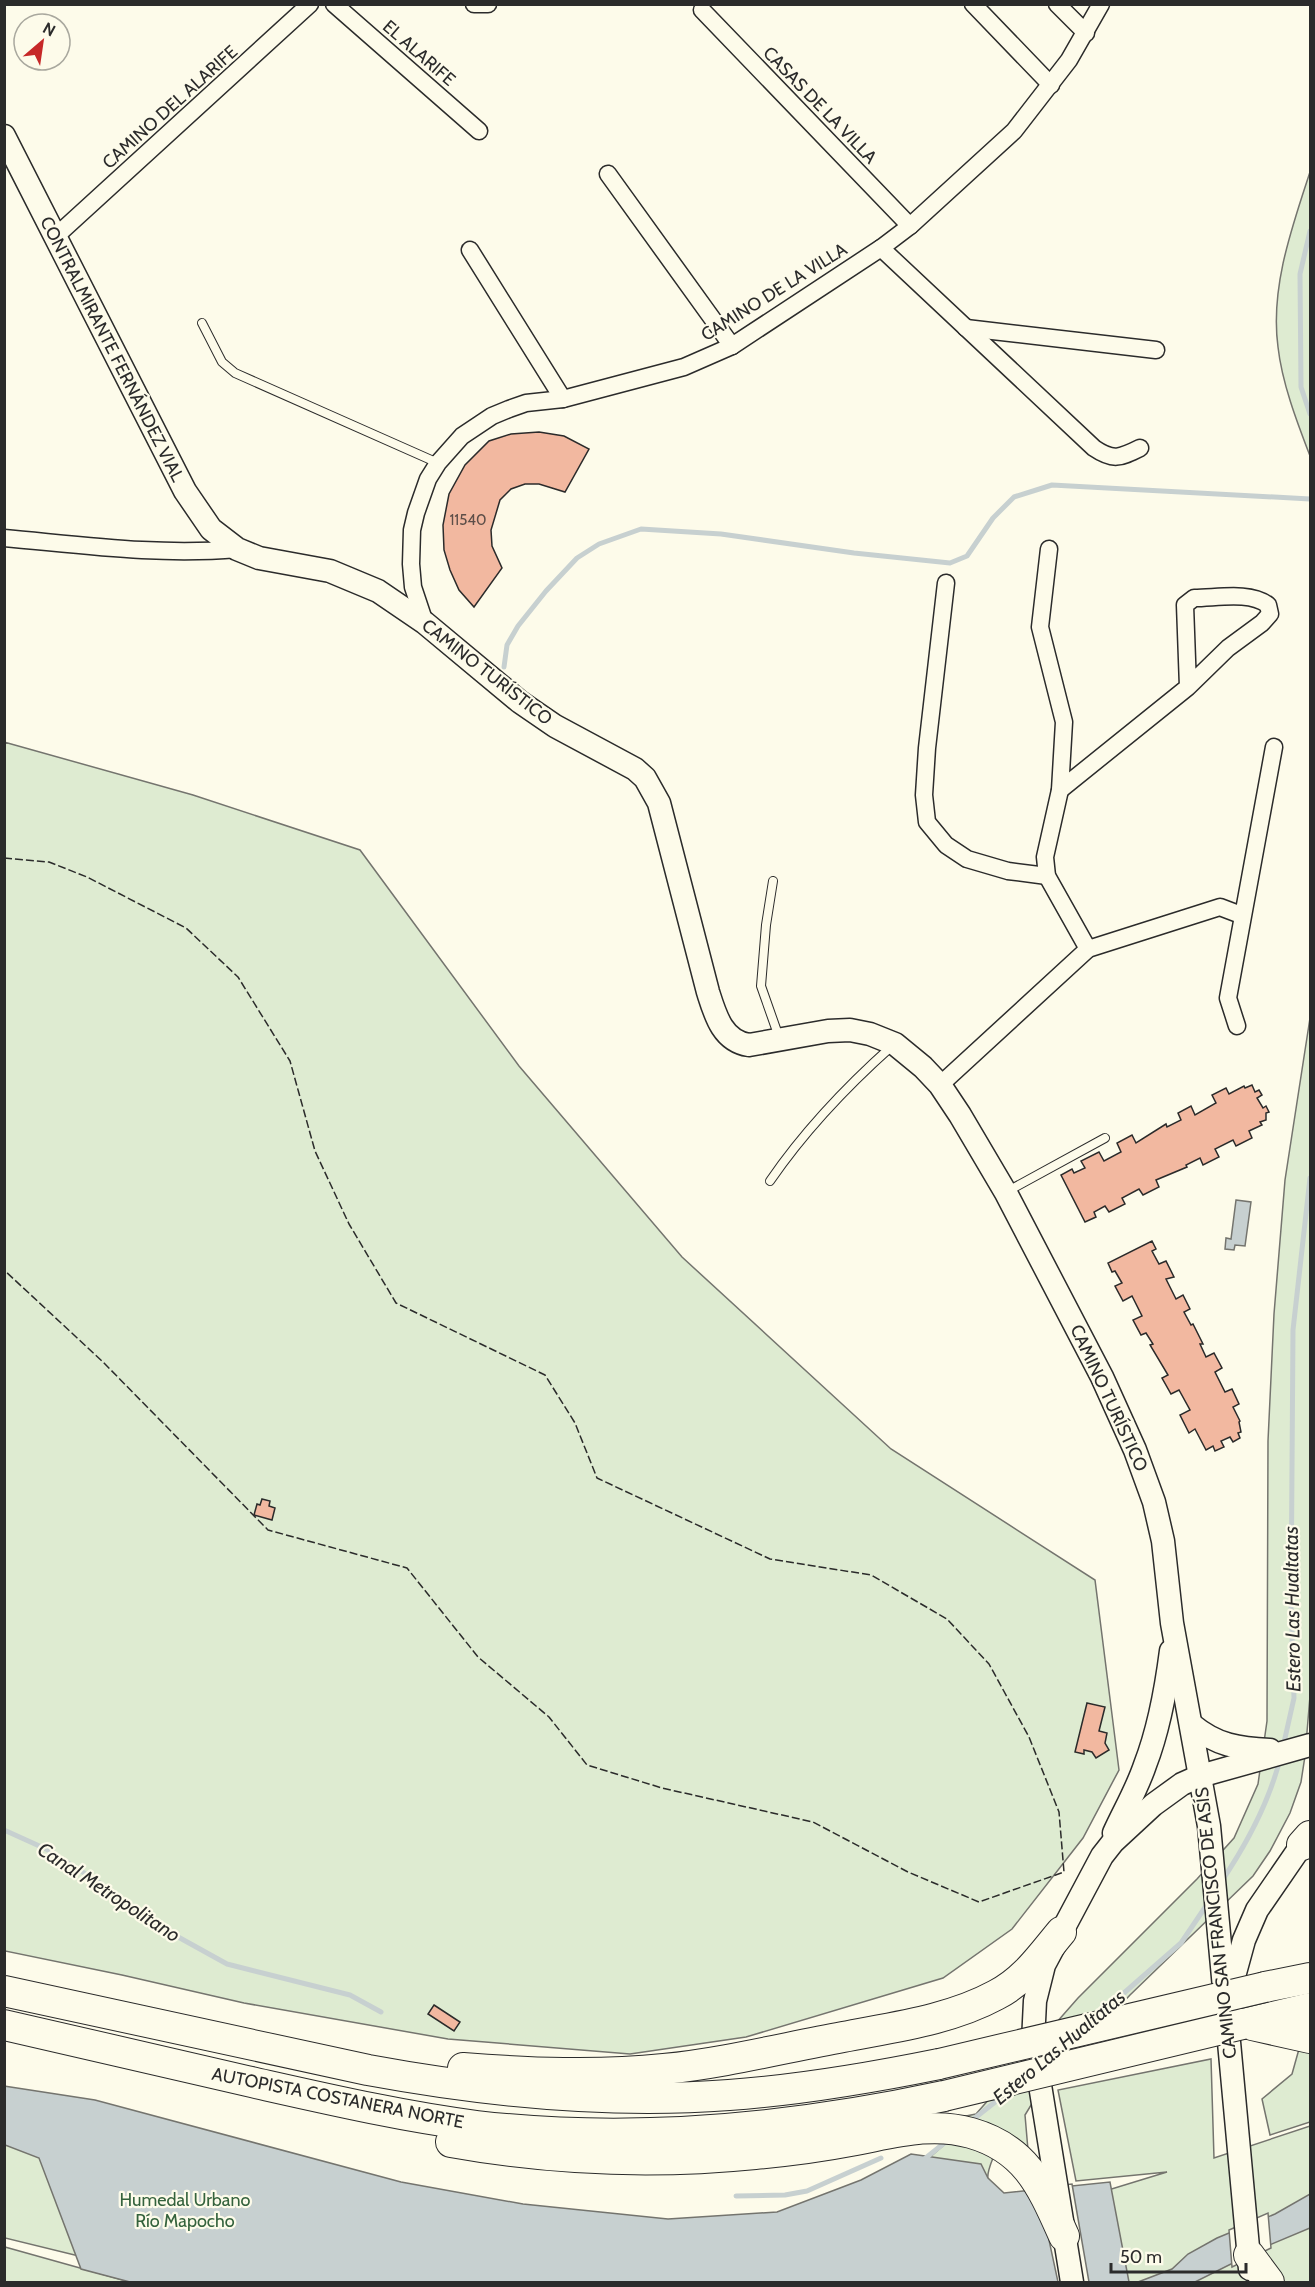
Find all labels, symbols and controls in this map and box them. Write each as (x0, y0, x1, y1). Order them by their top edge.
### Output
north arrow (12, 12, 72, 72)
street label: EL ALARIFE (378, 15, 460, 91)
text: N (39, 18, 59, 40)
street label: CAMINO DEL ALARIFE (98, 41, 242, 173)
street label: CASAS DE LA VILLA (758, 42, 882, 168)
street label: CONTRALMIRANTE FERNÁNDEZ VIAL (35, 213, 189, 485)
street label: CAMINO DE LA VILLA (697, 238, 851, 346)
house number: 11540 (449, 511, 487, 529)
street label: CAMINO TURÍSTICO (417, 614, 557, 730)
street label: CAMINO TURÍSTICO (1065, 1321, 1153, 1475)
water label: Estero Las Hualtatas (1279, 1526, 1305, 1692)
street label: CAMINO SAN FRANCISCO DE ASÍS (1191, 1786, 1241, 2060)
water label: Canal Metropolitano (33, 1837, 185, 1947)
water label: Estero Las Hualtatas (988, 1984, 1130, 2109)
street label: AUTOPISTA COSTANERA NORTE (210, 2063, 466, 2133)
park label: Humedal Urbano Río Mapocho (120, 2189, 251, 2232)
scale bar (1111, 2236, 1246, 2274)
text: 50 m (1120, 2246, 1162, 2268)

